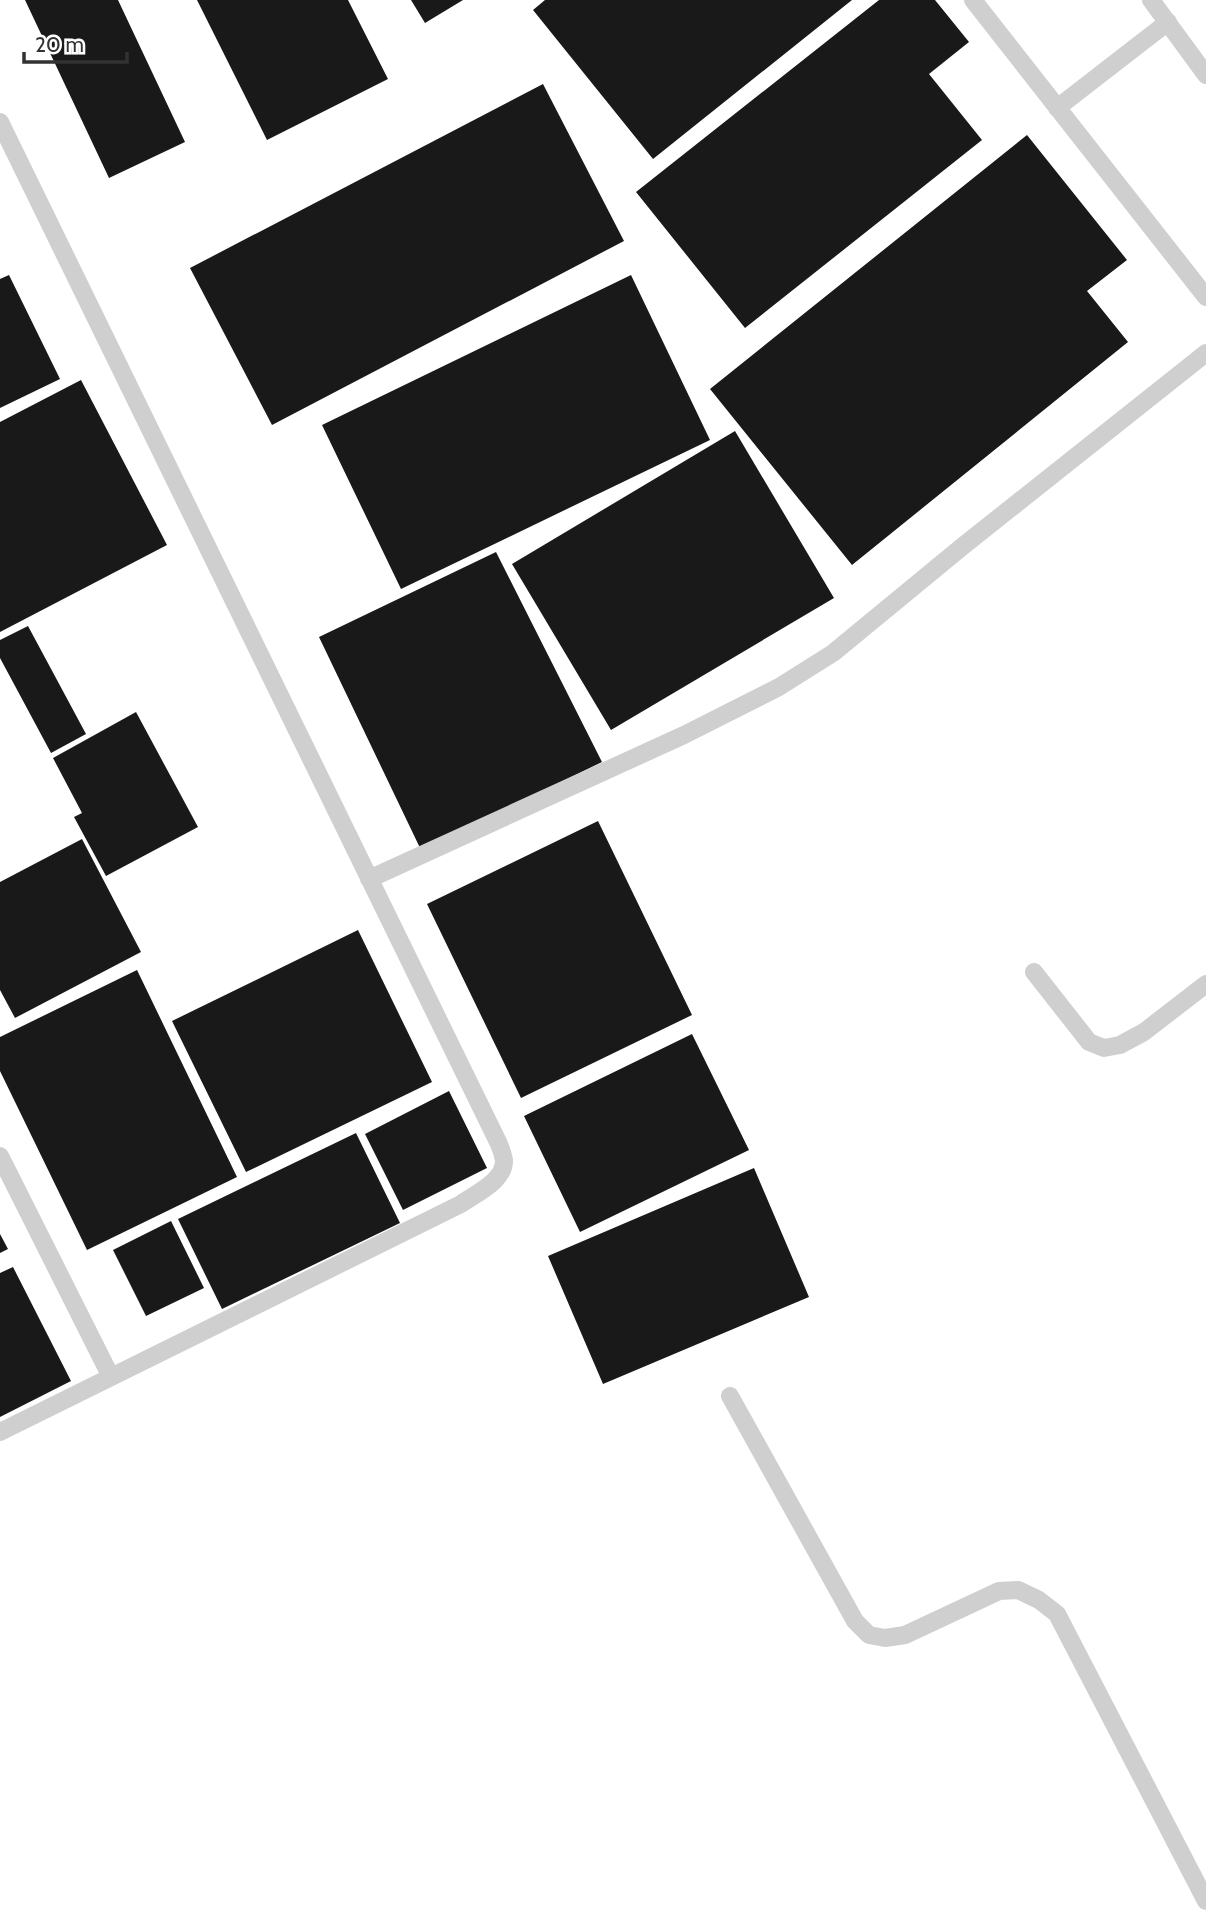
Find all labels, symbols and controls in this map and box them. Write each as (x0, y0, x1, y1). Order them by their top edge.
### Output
scale bar (24, 21, 128, 65)
text: 20 m (35, 32, 84, 57)

